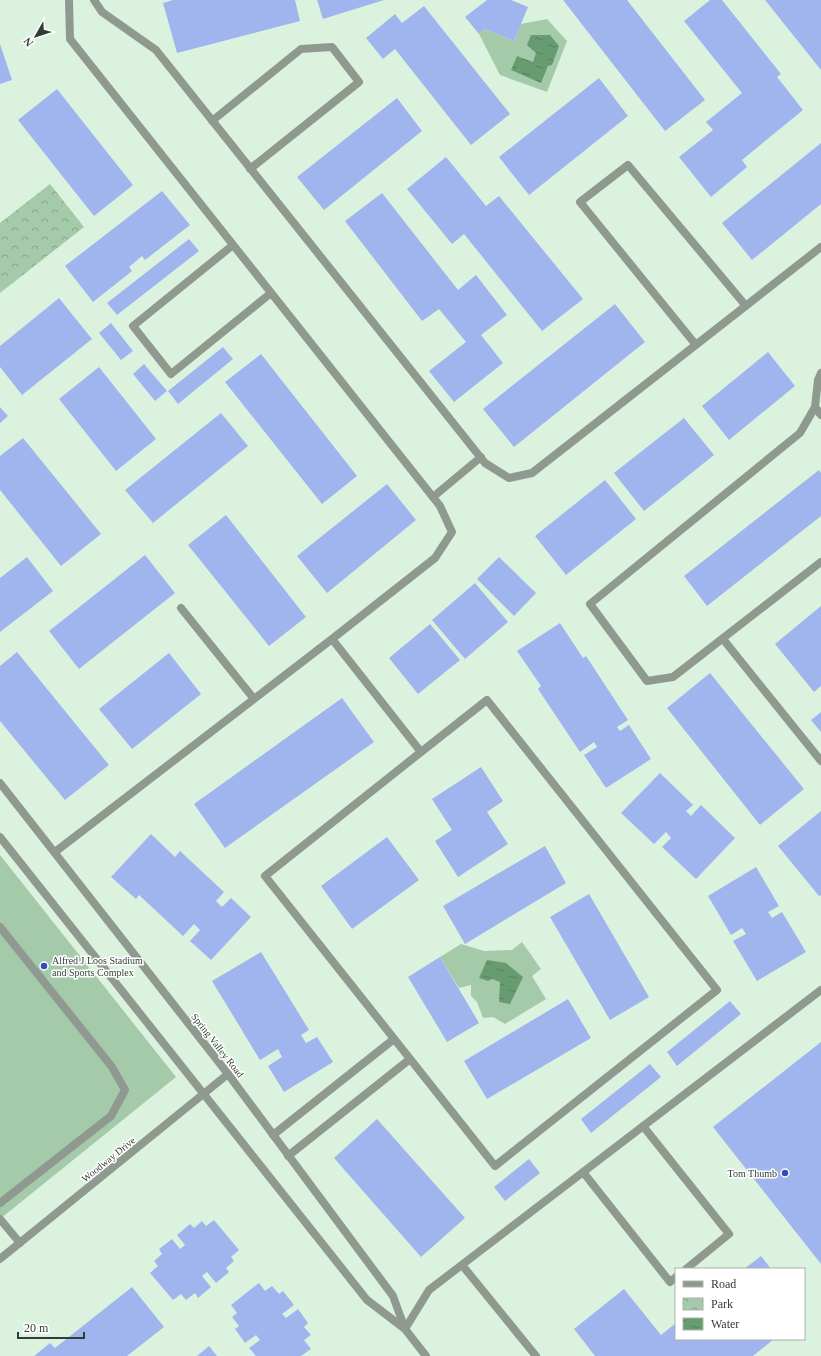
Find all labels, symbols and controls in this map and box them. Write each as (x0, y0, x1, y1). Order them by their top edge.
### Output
north arrow (16, 16, 56, 56)
text: N (21, 35, 35, 49)
place label: Alfred J Loos Stadium and Sports Complex (52, 955, 143, 978)
marker: Alfred J Loos Stadium and Sports Complex (39, 961, 49, 971)
street label: Spring Valley Road (189, 1011, 246, 1079)
street label: Woodway Drive (79, 1134, 138, 1184)
place label: Tom Thumb (728, 1168, 777, 1179)
marker: Tom Thumb (780, 1168, 790, 1178)
legend (675, 1268, 805, 1340)
text: Road (711, 1277, 736, 1291)
text: Park (711, 1297, 733, 1311)
scale bar (18, 1314, 84, 1340)
text: Water (711, 1317, 739, 1331)
text: 20 m (24, 1321, 49, 1335)

